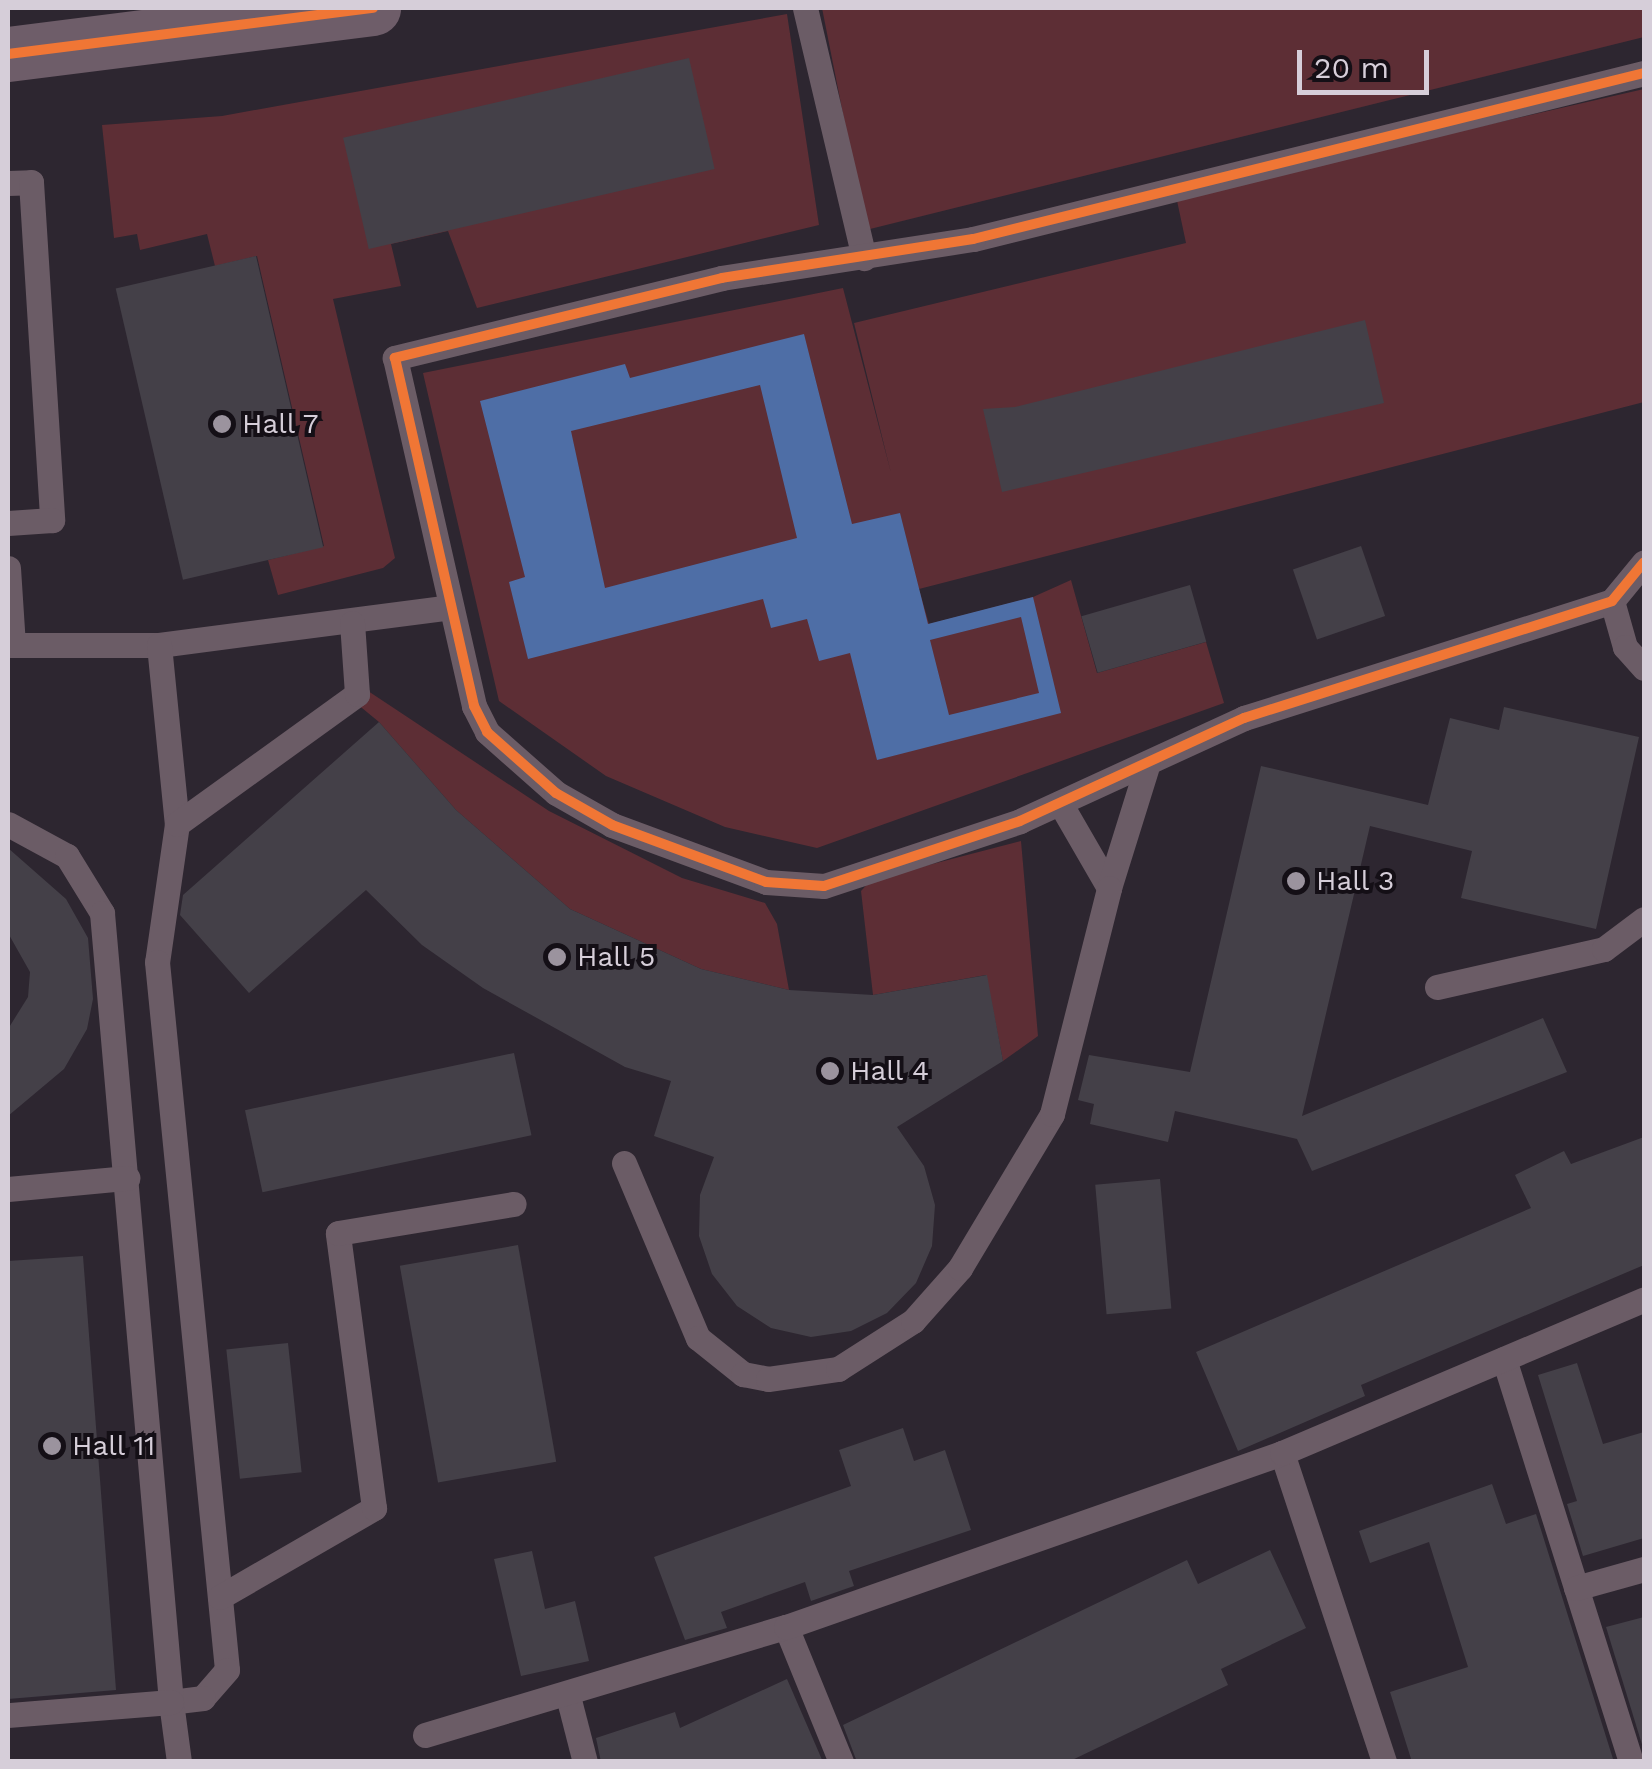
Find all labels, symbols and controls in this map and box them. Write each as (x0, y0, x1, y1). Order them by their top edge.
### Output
scale bar (1302, 30, 1434, 92)
text: 20 m (1314, 50, 1389, 85)
place label: Hall 7 (242, 407, 321, 441)
marker: Hall 7 (211, 413, 233, 435)
place label: Hall 3 (1316, 864, 1395, 898)
marker: Hall 3 (1285, 870, 1307, 892)
place label: Hall 5 (577, 940, 656, 974)
marker: Hall 5 (546, 946, 568, 968)
place label: Hall 4 (850, 1054, 930, 1088)
marker: Hall 4 (819, 1060, 841, 1082)
place label: Hall 11 (72, 1429, 157, 1463)
marker: Hall 11 (41, 1435, 63, 1457)

